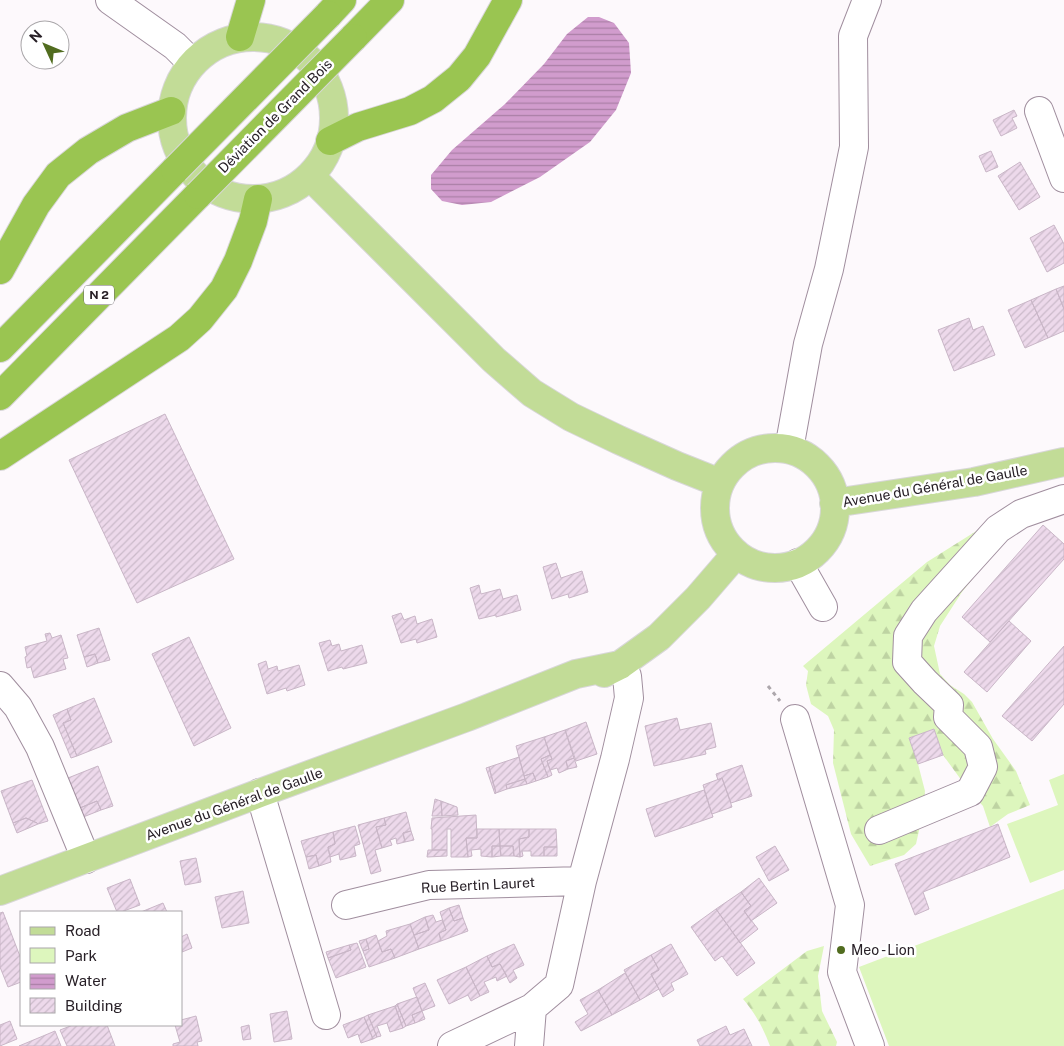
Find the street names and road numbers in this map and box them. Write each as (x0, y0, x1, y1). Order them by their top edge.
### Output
street label: Déviation de Grand Bois (215, 56, 335, 176)
road number: N 2 (84, 286, 114, 304)
street label: Avenue du Général de Gaulle (841, 462, 1029, 510)
street label: Avenue du Général de Gaulle (143, 764, 325, 844)
street label: Rue Bertin Lauret (421, 874, 535, 896)

